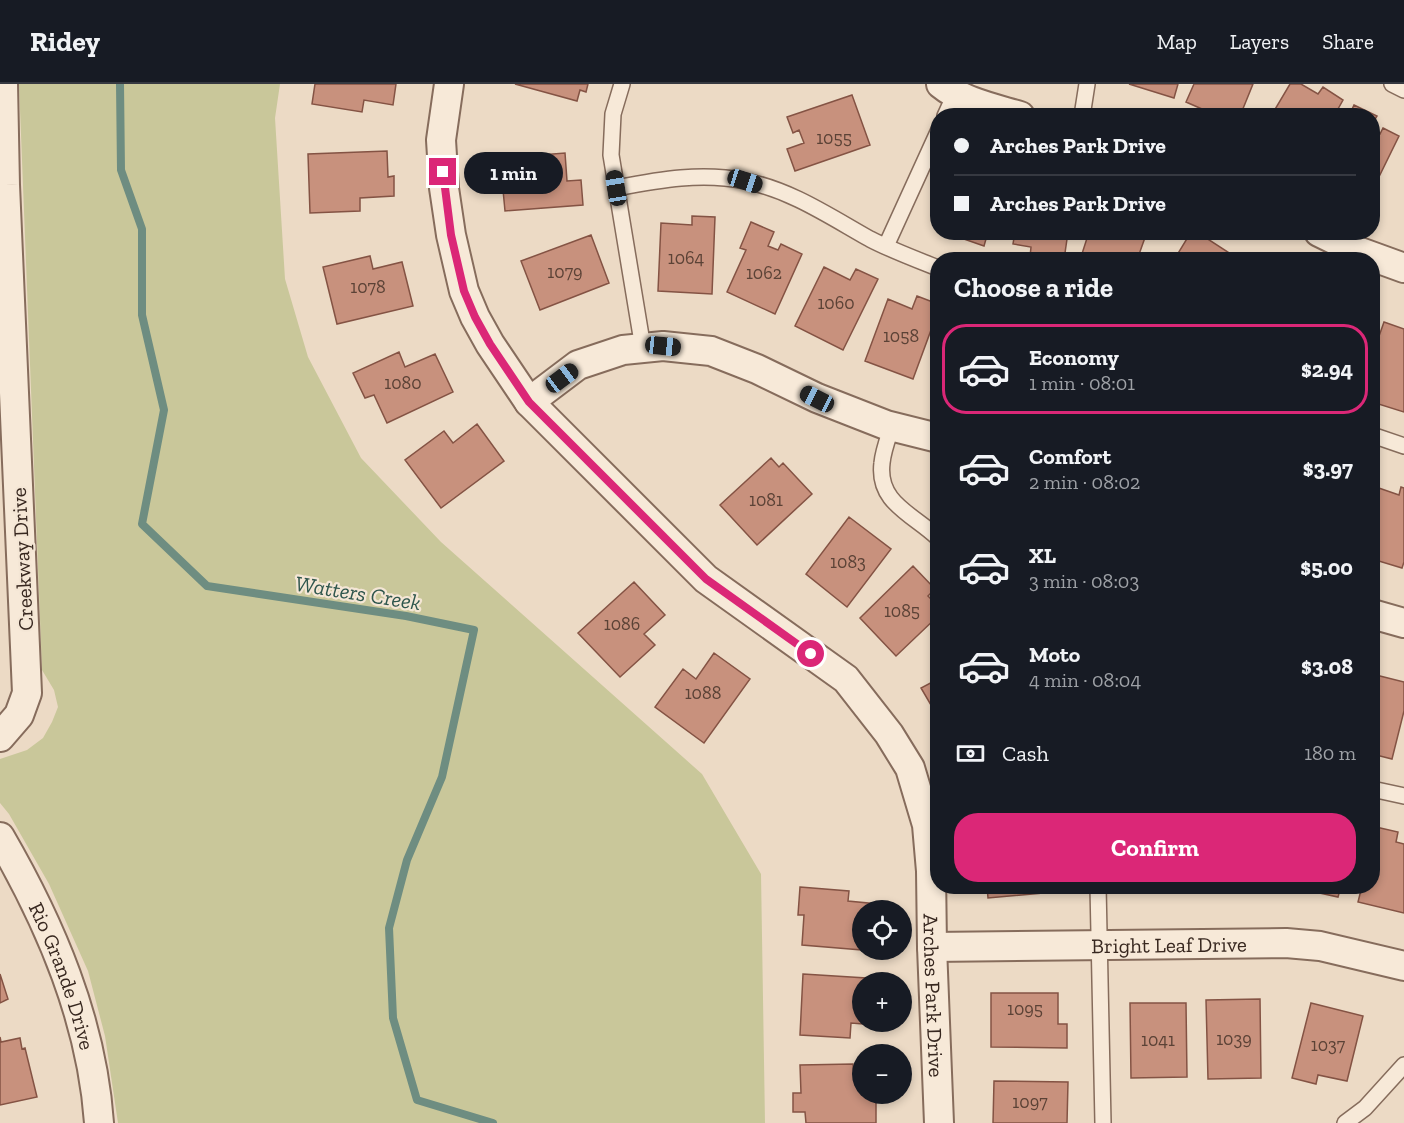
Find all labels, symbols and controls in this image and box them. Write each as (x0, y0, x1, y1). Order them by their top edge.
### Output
text: Ridey (30, 25, 100, 58)
text: Map (1157, 29, 1197, 54)
text: Layers (1230, 29, 1289, 54)
text: Share (1322, 29, 1374, 54)
house number: 1055 (816, 127, 852, 149)
text: Arches Park Drive (990, 132, 1166, 159)
callout: 1 min (464, 151, 563, 193)
route end (429, 158, 456, 185)
text: 1 min (490, 161, 537, 185)
car (725, 167, 765, 195)
car (604, 169, 628, 207)
text: Arches Park Drive (990, 190, 1166, 217)
house number: 1064 (668, 247, 705, 269)
house number: 1079 (547, 261, 583, 283)
house number: 1062 (746, 262, 782, 284)
text: Choose a ride (954, 272, 1113, 304)
house number: 1078 (350, 276, 386, 298)
house number: 1060 (817, 292, 855, 314)
house number: 1058 (883, 325, 919, 347)
car (644, 335, 682, 357)
icon: car (957, 342, 1011, 396)
text: Economy (1029, 344, 1119, 371)
text: $2.94 (1301, 356, 1353, 383)
car (542, 360, 582, 396)
text: 1 min · 08:01 (1029, 371, 1135, 395)
house number: 1080 (384, 372, 422, 394)
car (797, 383, 837, 415)
icon: car (957, 441, 1011, 495)
text: Comfort (1029, 443, 1111, 470)
text: $3.97 (1303, 455, 1353, 482)
text: 2 min · 08:02 (1029, 470, 1140, 494)
street label: Creekway Drive (6, 487, 38, 631)
house number: 1081 (749, 489, 783, 511)
icon: car (957, 540, 1011, 594)
text: XL (1029, 542, 1056, 569)
house number: 1083 (830, 551, 866, 573)
text: $5.00 (1300, 554, 1353, 581)
text: 3 min · 08:03 (1029, 569, 1139, 593)
water label: Watters Creek (293, 570, 423, 616)
house number: 1085 (884, 600, 920, 622)
house number: 1086 (604, 613, 640, 635)
icon: car (957, 639, 1011, 693)
route start (797, 640, 824, 667)
text: Moto (1029, 641, 1080, 668)
text: $3.08 (1301, 653, 1353, 680)
text: 4 min · 08:04 (1029, 668, 1141, 692)
house number: 1088 (685, 682, 721, 704)
icon: cash (954, 737, 987, 770)
text: Cash (1002, 740, 1049, 767)
text: 180 m (1304, 741, 1356, 765)
button: Confirm (954, 813, 1356, 882)
street label: Rio Grande Drive (24, 898, 100, 1052)
map controls (852, 900, 912, 1104)
button: locate (852, 900, 912, 960)
street label: Arches Park Drive (919, 913, 950, 1078)
street label: Bright Leaf Drive (1091, 931, 1247, 958)
button: + (852, 972, 912, 1032)
house number: 1095 (1007, 998, 1043, 1020)
house number: 1039 (1216, 1028, 1252, 1050)
house number: 1041 (1141, 1029, 1175, 1051)
house number: 1037 (1311, 1034, 1346, 1056)
button: − (852, 1044, 912, 1104)
house number: 1097 (1012, 1091, 1048, 1113)

